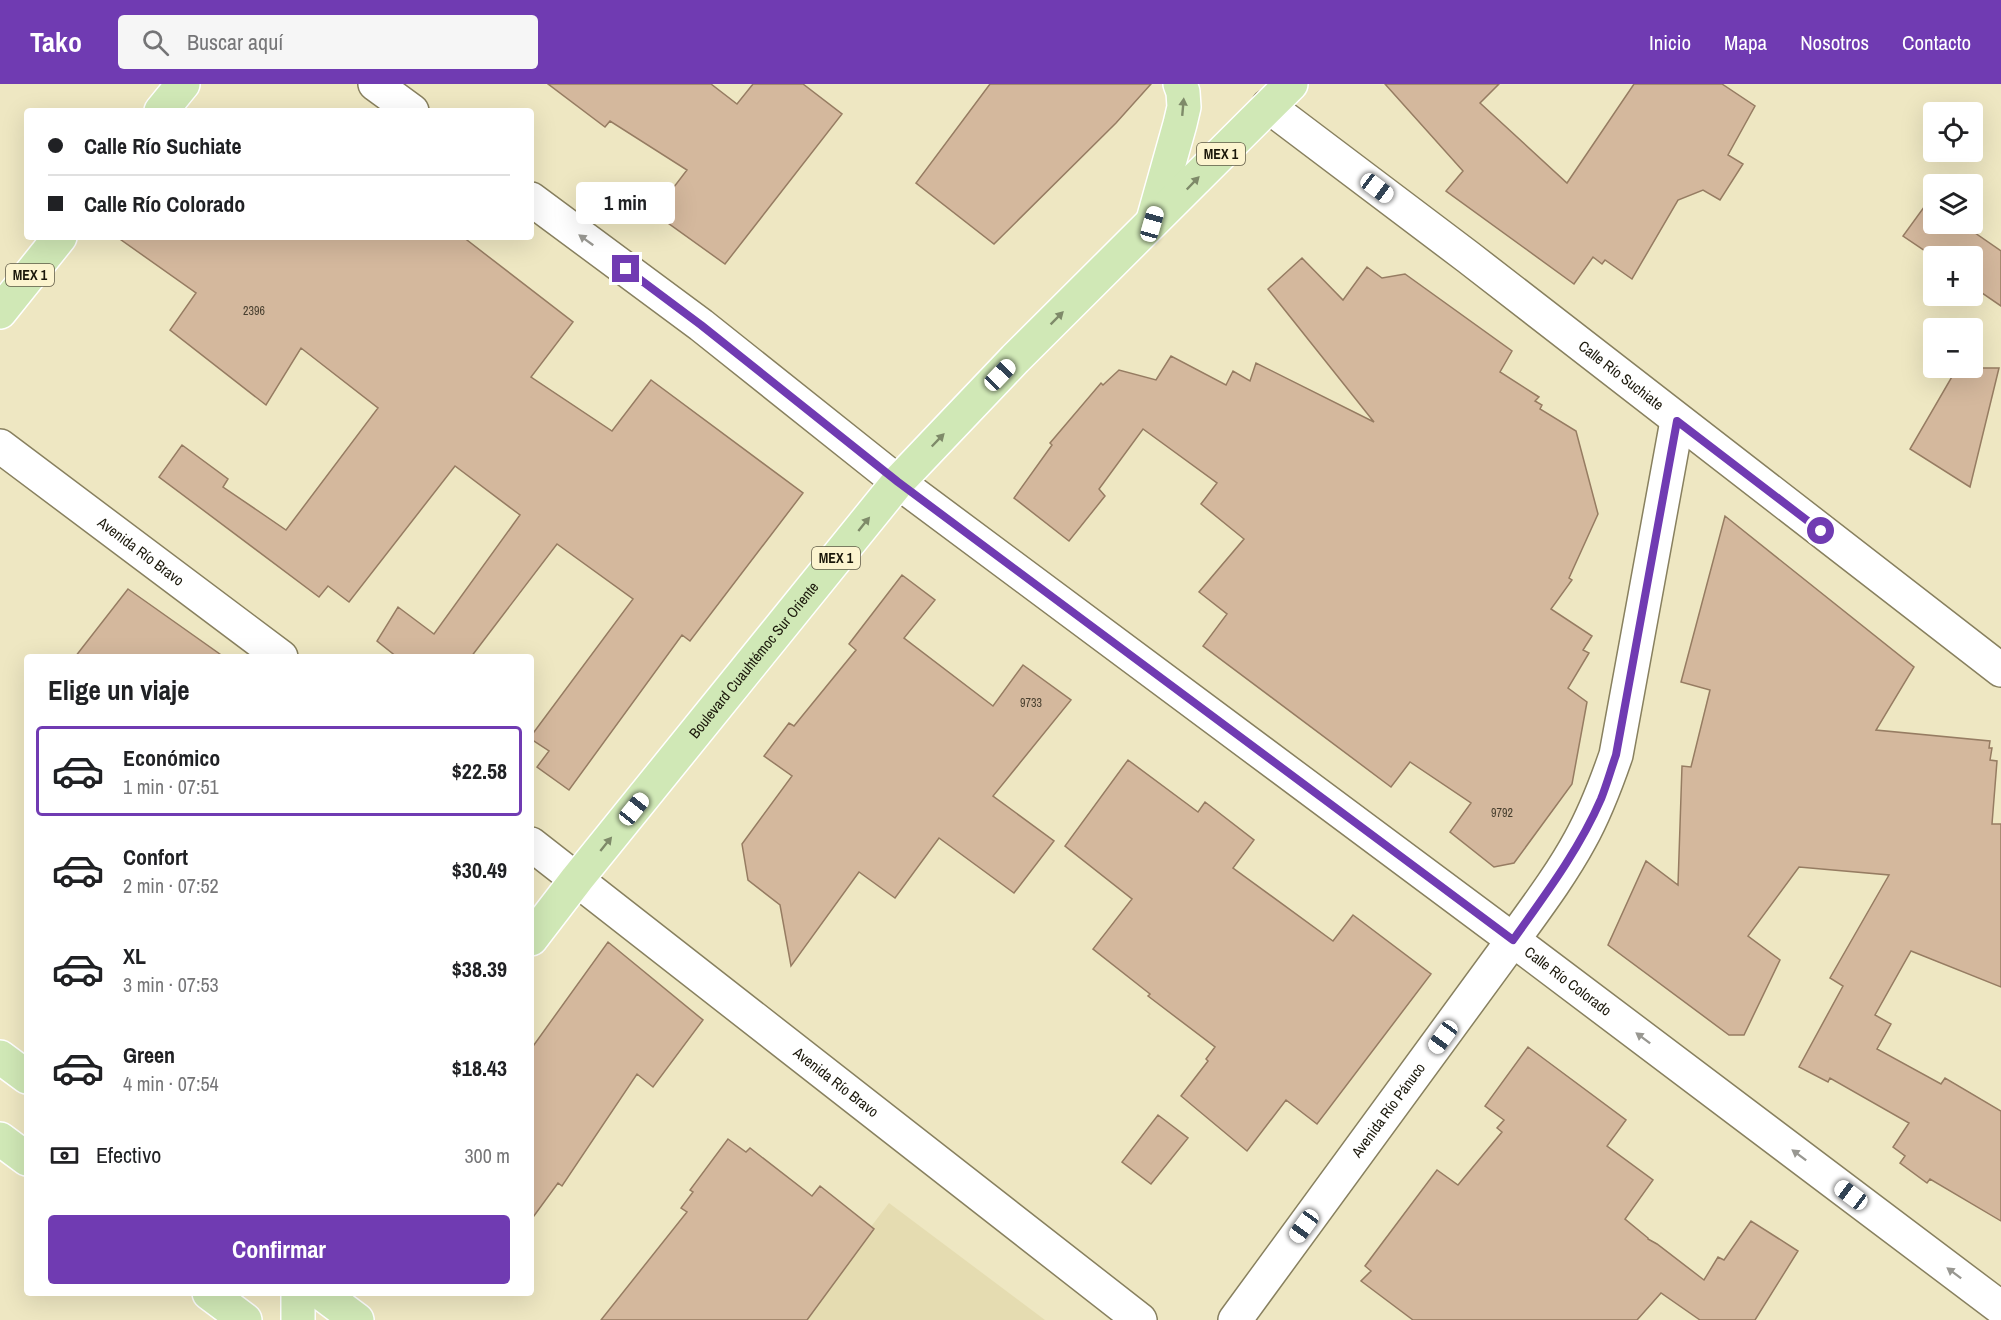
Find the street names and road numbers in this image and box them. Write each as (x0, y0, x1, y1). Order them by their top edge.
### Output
road number: MEX 1 (1197, 143, 1245, 165)
road number: MEX 1 (6, 264, 54, 286)
street label: Calle Río Suchiate (1574, 335, 1668, 415)
street label: Avenida Río Bravo (93, 511, 189, 591)
road number: MEX 1 (812, 547, 860, 569)
street label: Boulevard Cuauhtémoc Sur Oriente (684, 577, 823, 743)
street label: Calle Río Colorado (1520, 941, 1616, 1021)
street label: Avenida Río Bravo (788, 1041, 883, 1122)
street label: Avenida Río Pánuco (1346, 1058, 1430, 1162)

